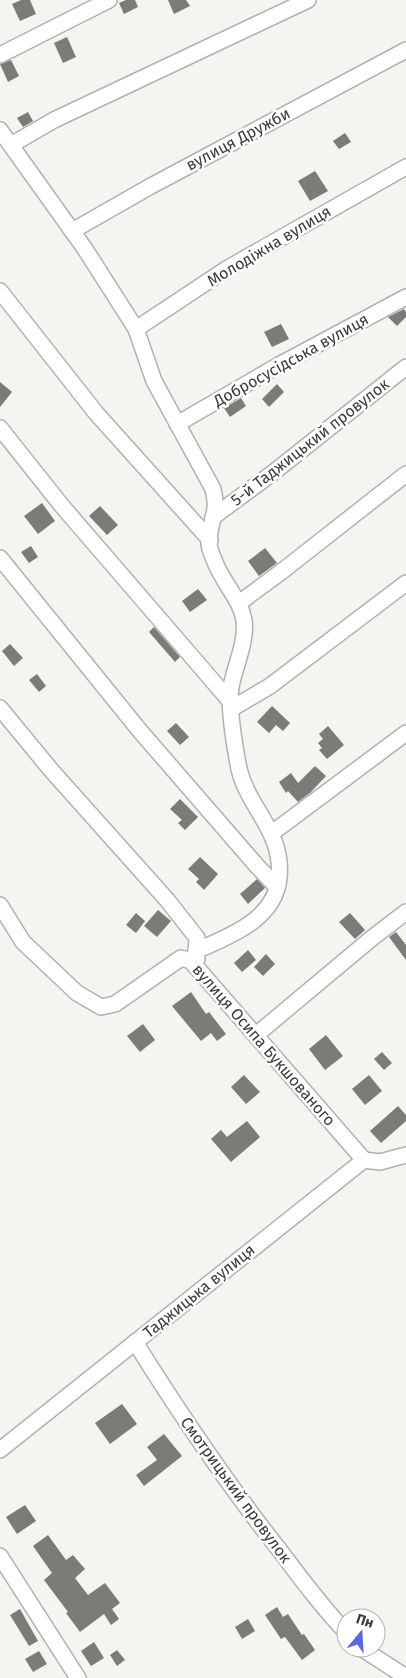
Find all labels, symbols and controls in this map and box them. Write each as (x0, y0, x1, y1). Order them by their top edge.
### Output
street label: вулиця Дружби (183, 104, 293, 174)
street label: Молодіжна вулиця (204, 202, 334, 290)
street label: Добросусідська вулиця (209, 309, 372, 411)
street label: 5-й Таджицький провулок (227, 374, 393, 510)
street label: вулиця Осипа Букшованого (189, 960, 339, 1130)
street label: Таджицька вулиця (139, 1240, 259, 1342)
street label: Смотрицький провулок (177, 1413, 296, 1567)
north arrow (336, 1608, 386, 1658)
text: Пн (354, 1610, 376, 1632)

